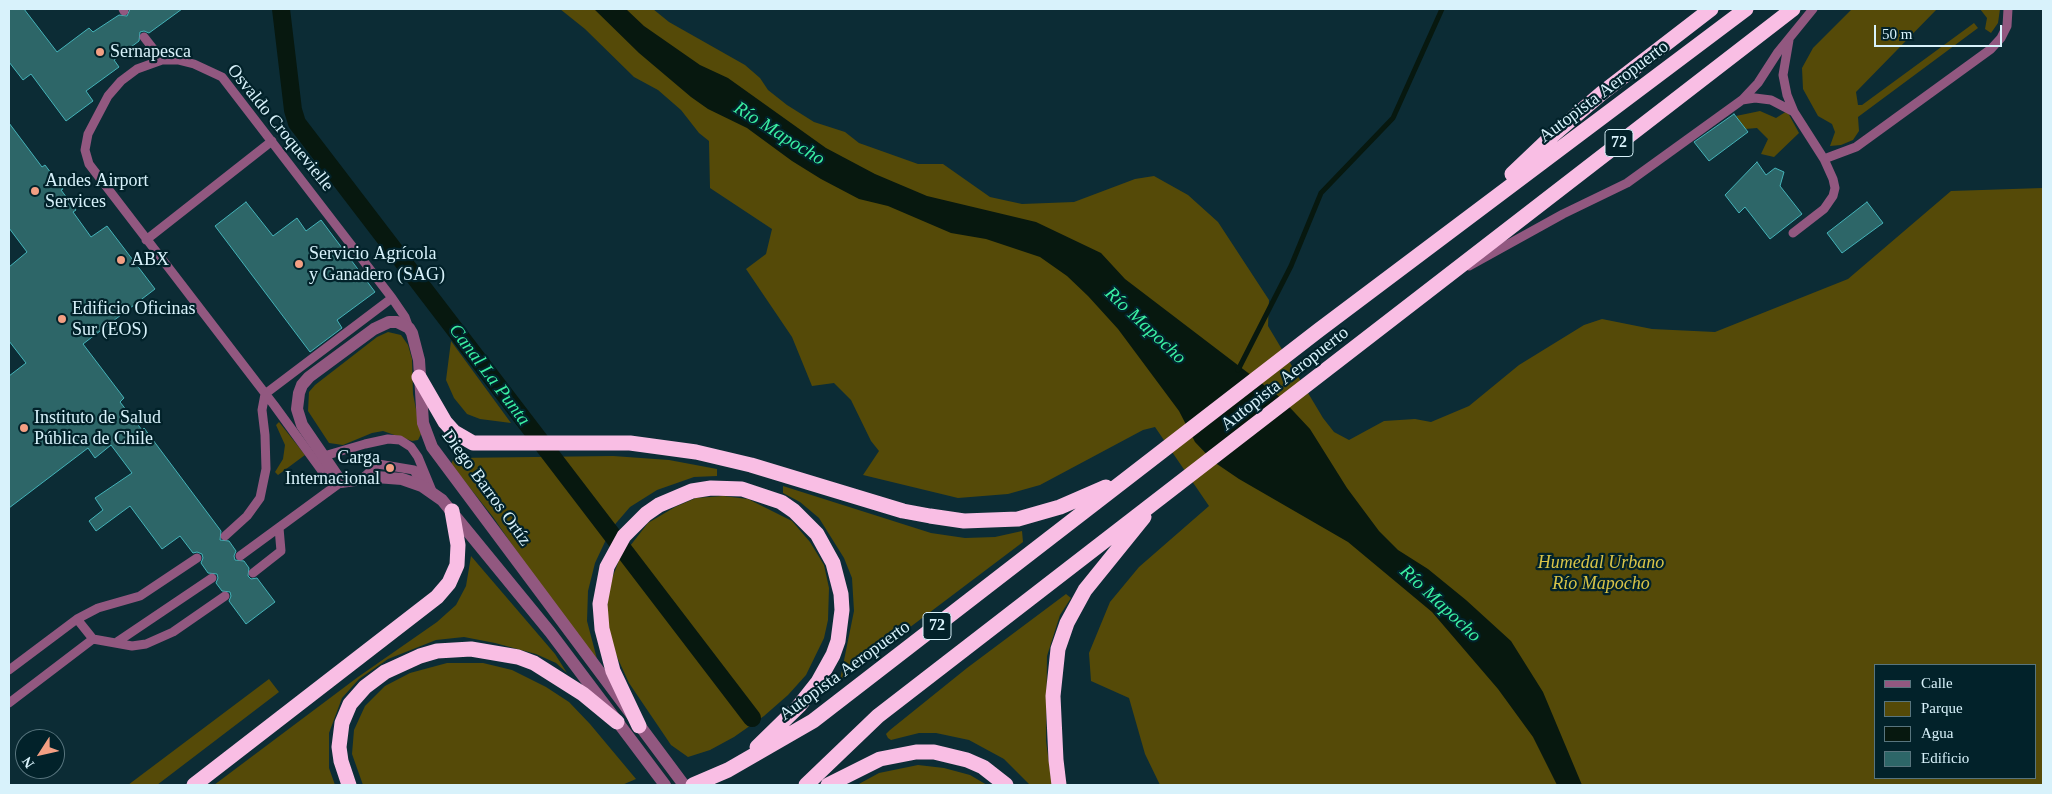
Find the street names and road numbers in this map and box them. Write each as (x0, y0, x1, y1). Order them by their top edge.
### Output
street label: Autopista Aeropuerto (1535, 36, 1673, 148)
street label: Osvaldo Croquevielle (222, 60, 338, 196)
road number: 72 (1605, 130, 1633, 156)
street label: Autopista Aeropuerto (1217, 322, 1353, 436)
street label: Diego Barros Ortíz (437, 426, 535, 550)
road number: 72 (923, 612, 951, 640)
street label: Autopista Aeropuerto (775, 616, 915, 726)

